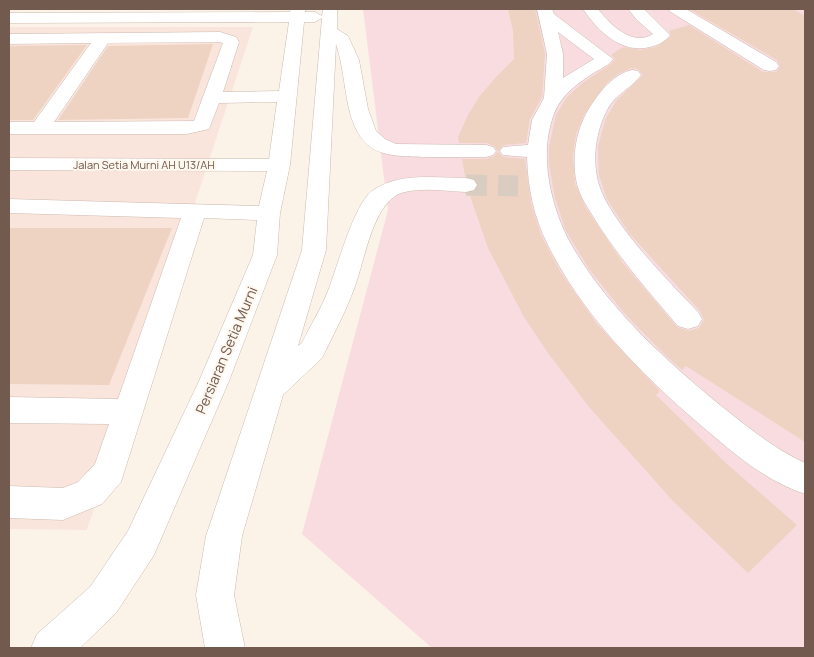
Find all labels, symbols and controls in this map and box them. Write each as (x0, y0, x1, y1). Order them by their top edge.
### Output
street label: Jalan Setia Murni AH U13/AH (73, 157, 215, 172)
street label: Persiaran Setia Murni (191, 284, 261, 416)

